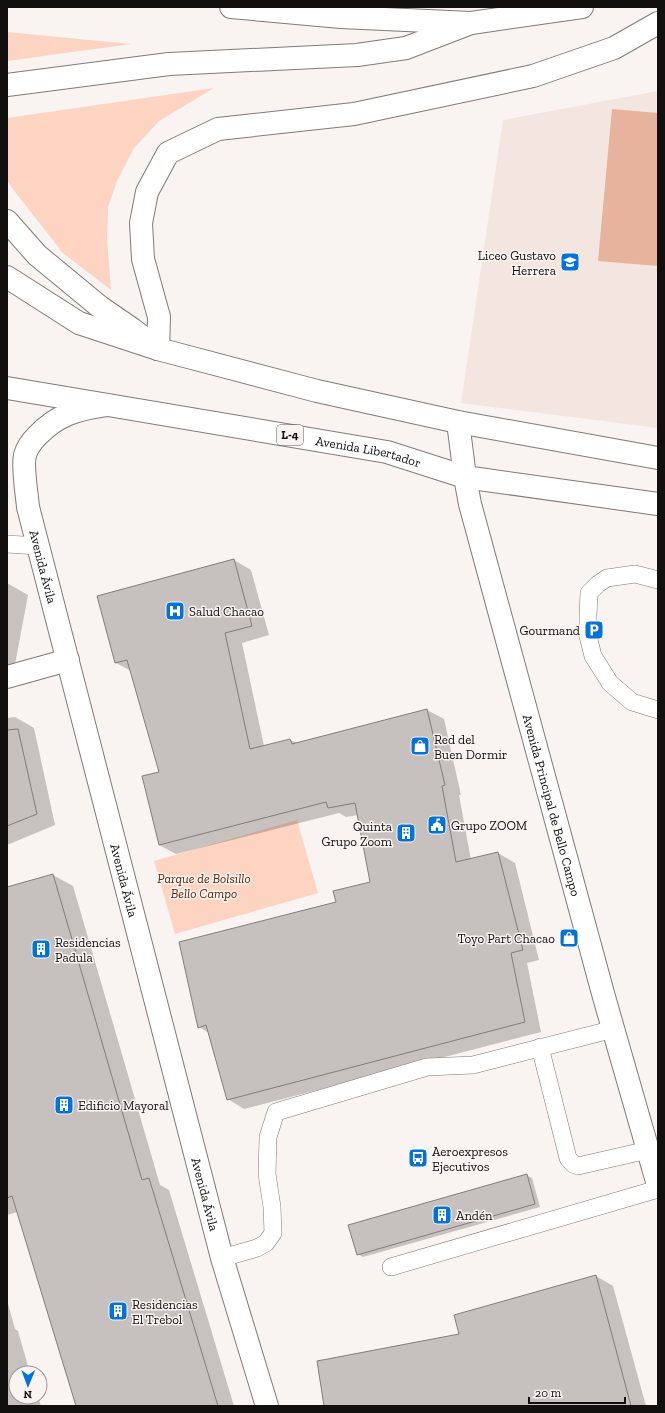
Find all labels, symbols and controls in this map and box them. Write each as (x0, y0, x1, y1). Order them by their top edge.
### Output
place label: Liceo Gustavo Herrera (478, 248, 557, 278)
school or university icon: Liceo Gustavo Herrera (559, 251, 581, 273)
road number: L-4 (277, 425, 303, 445)
street label: Avenida Libertador (315, 433, 423, 470)
street label: Avenida Ávila (26, 529, 60, 606)
hospital icon: Salud Chacao (164, 600, 186, 622)
place label: Salud Chacao (189, 604, 264, 619)
parking icon: Gourmand (583, 619, 605, 641)
place label: Gourmand (520, 623, 580, 638)
street label: Avenida Principal de Bello Campo (519, 713, 583, 898)
place label: Red del Buen Dormir (434, 732, 507, 762)
shop icon: Red del Buen Dormir (409, 735, 431, 757)
public building icon: Grupo ZOOM (426, 814, 448, 836)
place label: Grupo ZOOM (451, 818, 527, 833)
place label: Quinta Grupo Zoom (321, 819, 393, 849)
building icon: Quinta Grupo Zoom (395, 822, 417, 844)
street label: Avenida Ávila (107, 842, 141, 920)
park label: Parque de Bolsillo Bello Campo (157, 871, 251, 901)
shop icon: Toyo Part Chacao (558, 927, 580, 949)
place label: Toyo Part Chacao (457, 931, 555, 946)
place label: Residencias Padula (55, 935, 121, 965)
building icon: Residencias Padula (30, 938, 52, 960)
building icon: Edificio Mayoral (53, 1094, 75, 1116)
place label: Edificio Mayoral (78, 1098, 169, 1113)
place label: Aeroexpresos Ejecutivos (432, 1144, 508, 1175)
bus stop icon: Aeroexpresos Ejecutivos (407, 1147, 429, 1169)
street label: Avenida Ávila (188, 1156, 222, 1233)
building icon: Andén (431, 1204, 453, 1226)
place label: Andén (456, 1208, 493, 1223)
place label: Residencias El Trebol (132, 1297, 198, 1327)
building icon: Residencias El Trebol (107, 1300, 129, 1322)
north arrow (8, 1365, 48, 1405)
scale bar (529, 1379, 625, 1405)
text: 20 m (535, 1386, 562, 1400)
text: N (23, 1388, 32, 1401)

